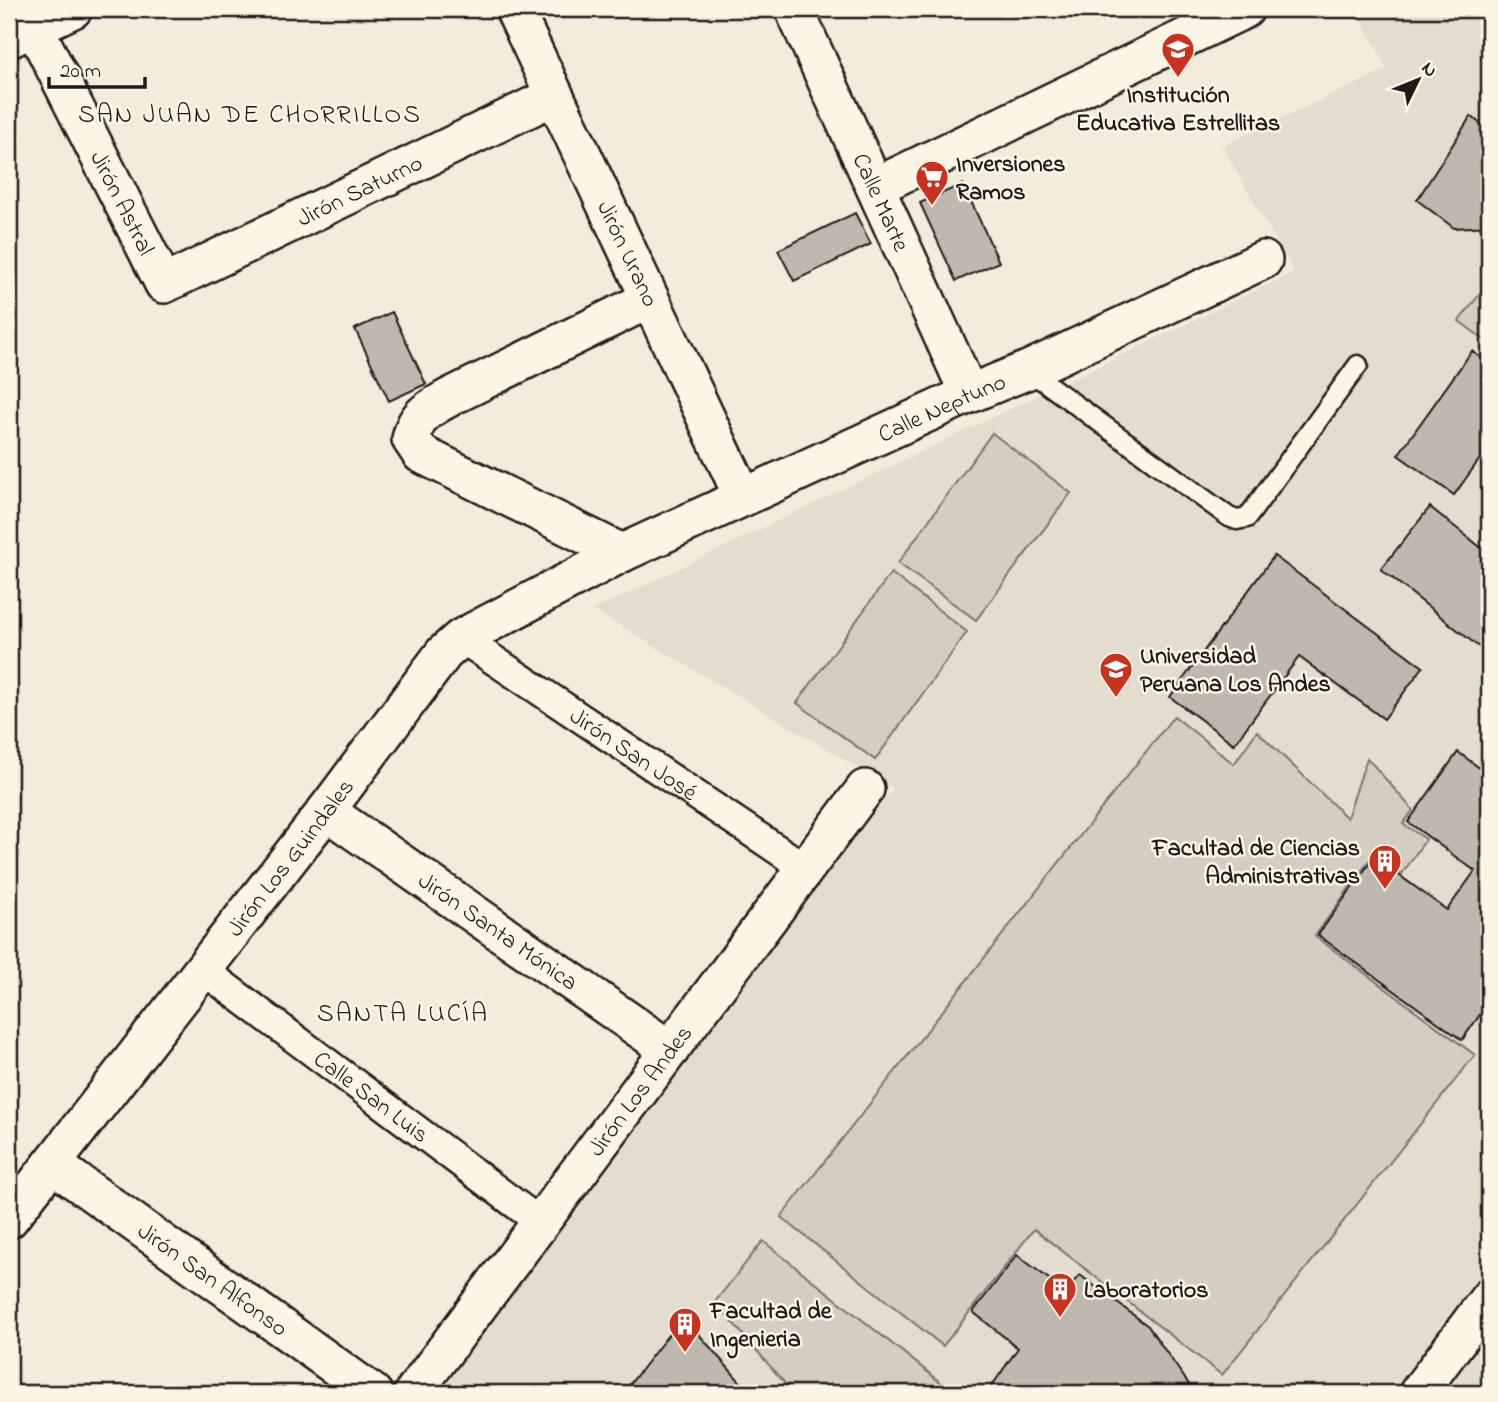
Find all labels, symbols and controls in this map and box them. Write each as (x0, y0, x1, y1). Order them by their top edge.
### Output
school or university icon: Institución Educativa Estrellitas (1159, 30, 1197, 79)
scale bar (49, 46, 145, 90)
north arrow (1382, 46, 1452, 116)
text: N (1414, 56, 1443, 84)
text: 20 m (60, 57, 101, 87)
place label: Institución Educativa Estrellitas (1076, 79, 1280, 142)
district label: SAN JUAN DE CHORRILLOS (78, 97, 422, 135)
street label: Jirón Astral (79, 145, 162, 262)
street label: Jirón Saturno (292, 147, 429, 237)
street label: Calle Marte (842, 148, 917, 258)
place label: Inversiones Ramos (956, 148, 1065, 211)
supermarket icon: Inversiones Ramos (913, 158, 951, 207)
street label: Jirón Urano (586, 196, 666, 313)
street label: Calle Neptuno (873, 366, 1012, 453)
place label: Universidad Peruana Los Andes (1140, 640, 1331, 703)
school or university icon: Universidad Peruana Los Andes (1097, 650, 1135, 699)
street label: Jirón San José (562, 700, 704, 811)
street label: Jirón Los Guindales (219, 772, 364, 945)
place label: Facultad de Ciencias Administrativas (1151, 832, 1360, 895)
building icon: Facultad de Ciencias Administrativas (1366, 842, 1404, 891)
street label: Jirón Santa Mónica (410, 865, 584, 1001)
district label: SANTA LUCÍA (317, 996, 489, 1034)
street label: Jirón Los Andes (581, 1019, 702, 1165)
street label: Calle San Luis (305, 1043, 435, 1153)
street label: Jirón San Alfonso (129, 1215, 294, 1347)
building icon: Laboratorios (1041, 1270, 1079, 1319)
place label: Laboratorios (1084, 1274, 1208, 1309)
place label: Facultad de Ingenieria (709, 1295, 833, 1359)
building icon: Facultad de Ingenieria (666, 1305, 704, 1354)

